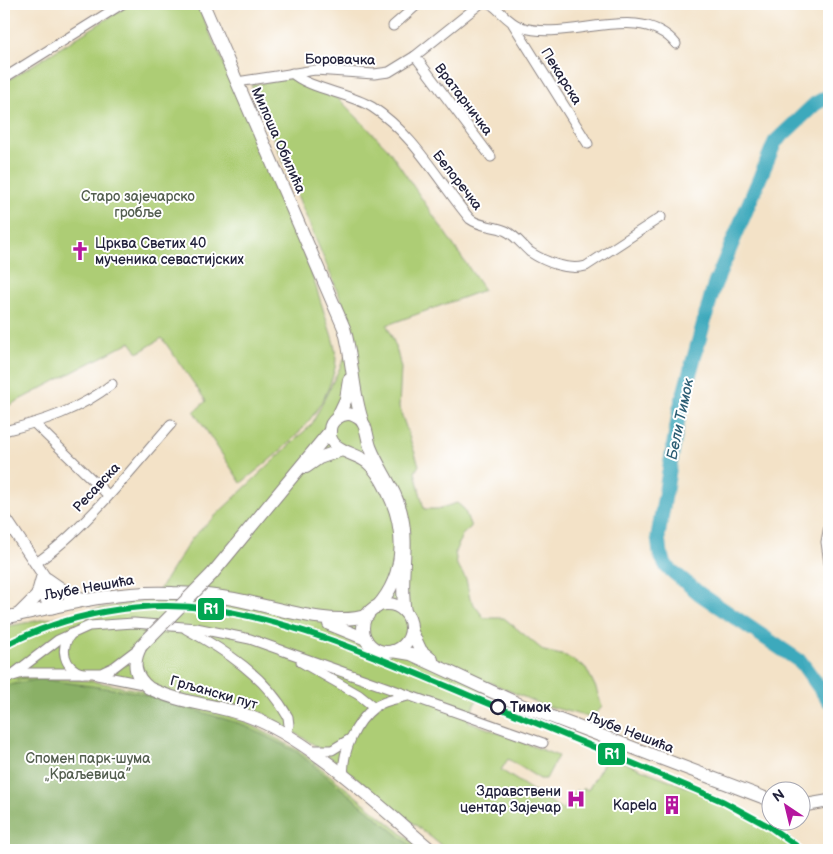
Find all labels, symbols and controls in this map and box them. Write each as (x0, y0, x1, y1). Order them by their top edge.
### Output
street label: Пекарска (537, 45, 586, 109)
street label: Боровачка (305, 50, 376, 69)
street label: Вратарничка (431, 60, 497, 139)
street label: Милоша Обилића (248, 85, 310, 196)
street label: Белоречка (429, 147, 487, 214)
park label: Старо зајечарско гробље (81, 188, 195, 221)
place label: Црква Светих 40 мученика севастијских (95, 235, 245, 268)
church icon: Црква Светих 40 мученика севастијских (69, 240, 91, 262)
water label: Бели Тимок (663, 376, 699, 461)
street label: Ресавска (69, 459, 124, 516)
street label: Љубе Нешића (42, 571, 136, 604)
line badge: R1 (197, 597, 225, 621)
text: R1 (203, 601, 219, 618)
street label: Грљански пут (168, 672, 260, 713)
marker: Тимок (490, 699, 506, 715)
place label: Тимок (510, 699, 551, 716)
street label: Љубе Нешића (584, 708, 677, 757)
line badge: R1 (597, 742, 626, 766)
text: R1 (604, 746, 620, 763)
park label: Спомен парк-шума „Краљевица” (25, 750, 151, 783)
north arrow (760, 782, 810, 832)
place label: Здравствени центар Зајечар (460, 783, 561, 816)
text: N (770, 786, 788, 806)
hospital icon: Здравствени центар Зајечар (565, 788, 587, 810)
building icon: Kapela (661, 794, 683, 816)
place label: Kapela (613, 797, 657, 814)

